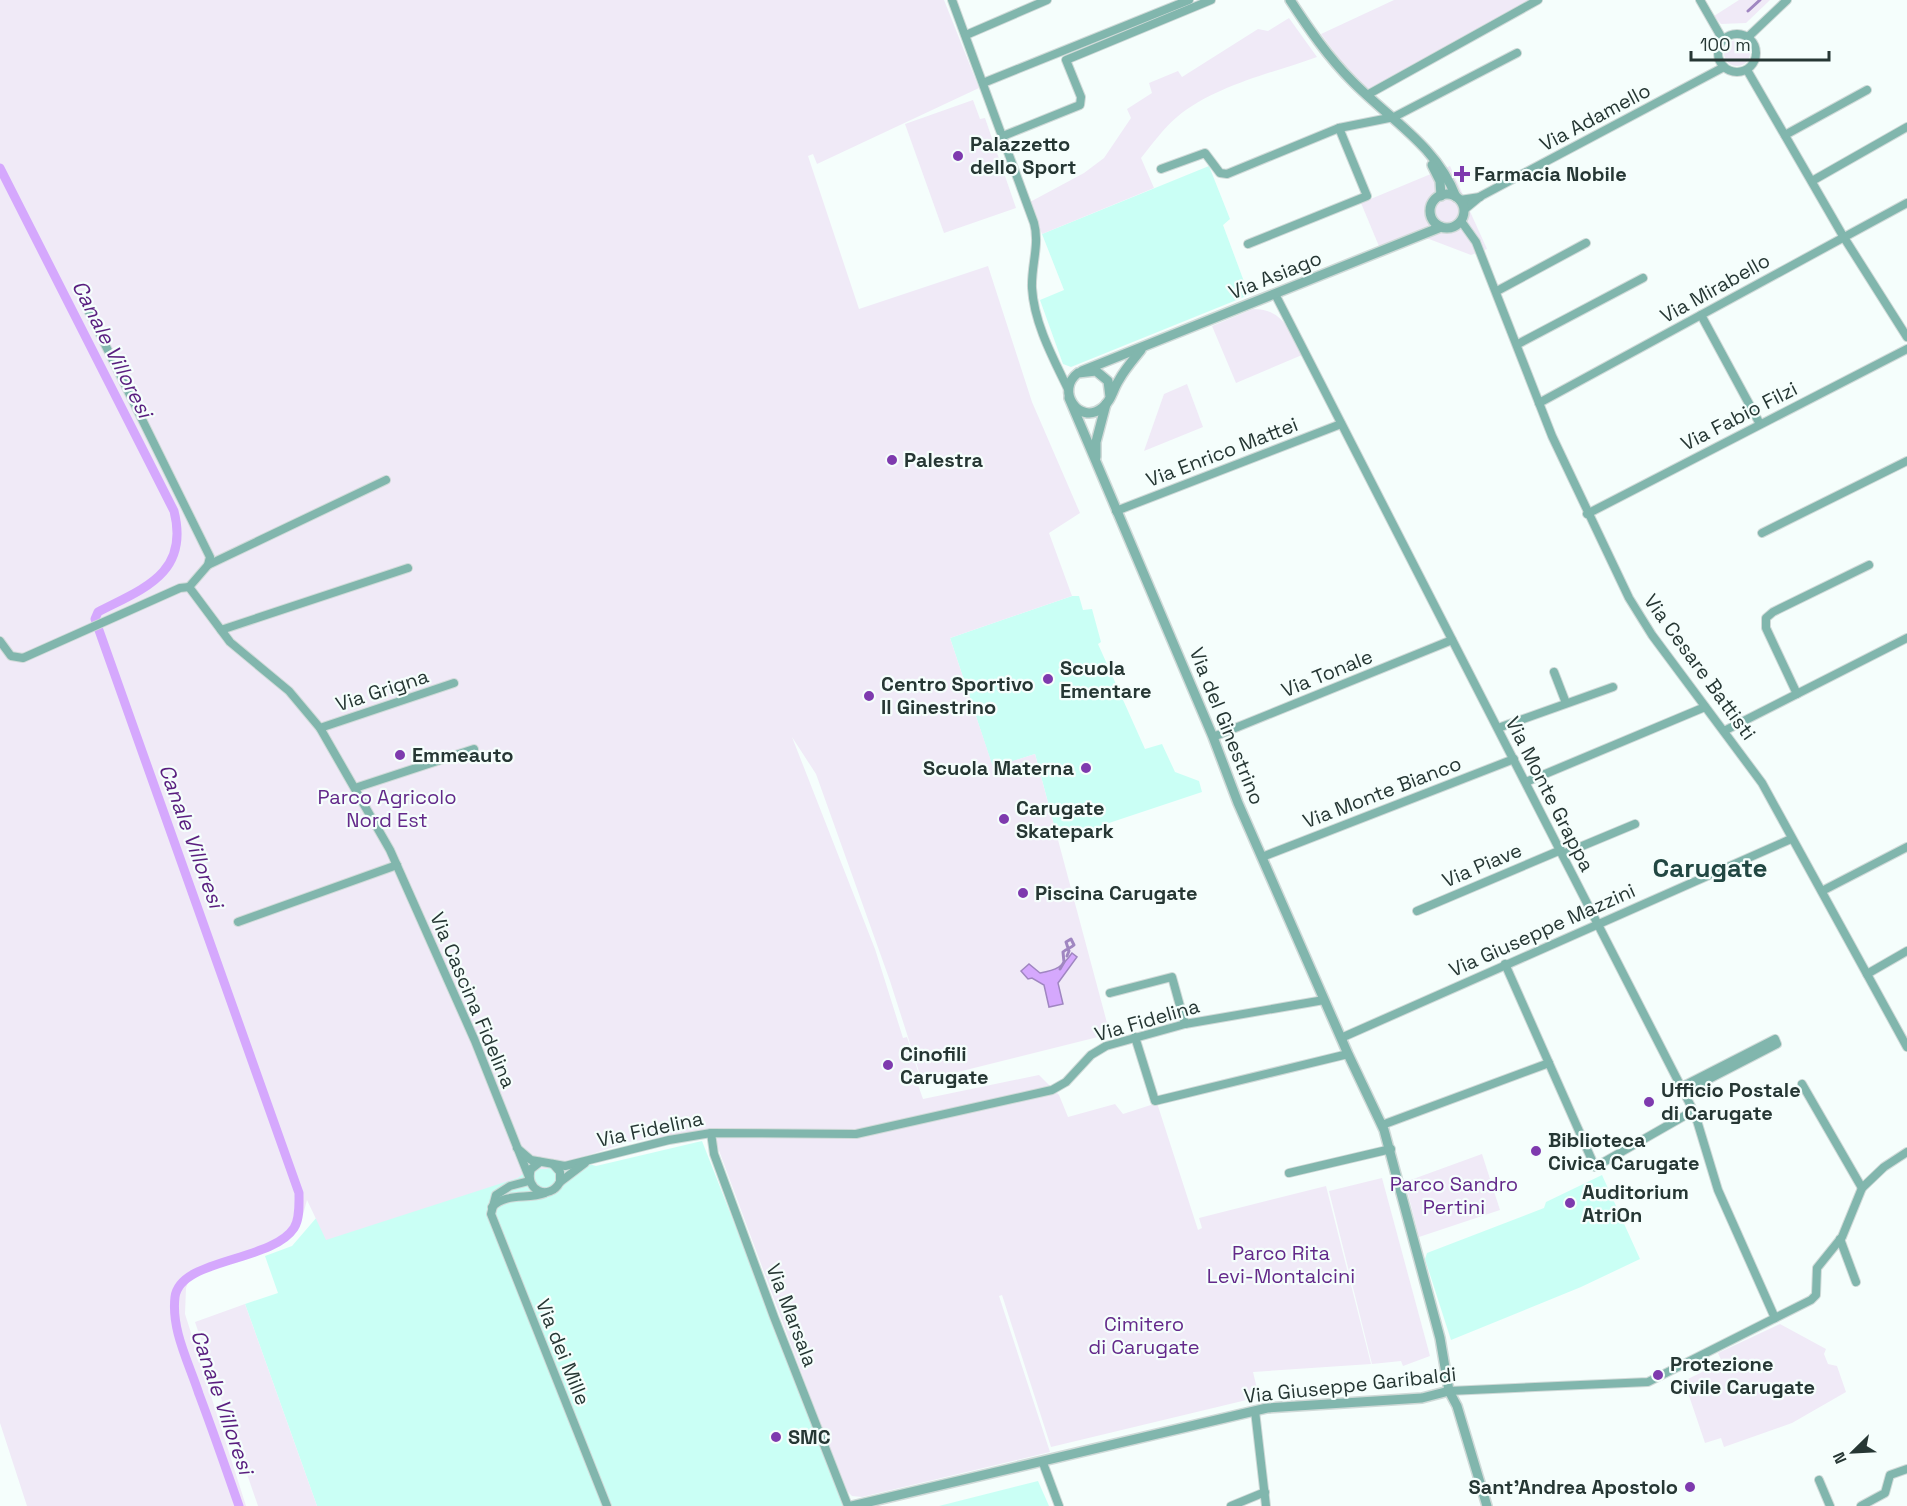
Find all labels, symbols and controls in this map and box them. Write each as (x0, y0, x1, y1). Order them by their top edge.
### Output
scale bar (1691, 24, 1829, 62)
text: 100 m (1700, 33, 1751, 56)
street label: Via Adamello (1535, 77, 1655, 157)
place label: Palazzetto dello Sport (970, 131, 1076, 180)
marker: Palazzetto dello Sport (951, 149, 965, 163)
place label: Farmacia Nobile (1474, 161, 1627, 187)
marker: Farmacia Nobile (1455, 167, 1469, 181)
street label: Via Asiago (1225, 245, 1325, 305)
street label: Via Mirabello (1655, 247, 1775, 329)
water label: Canale Villoresi (66, 275, 160, 425)
street label: Via Fabio Filzi (1676, 376, 1802, 456)
street label: Via Enrico Mattei (1142, 411, 1302, 493)
place label: Palestra (904, 447, 983, 473)
marker: Palestra (885, 453, 899, 467)
street label: Via Cesare Battisti (1638, 589, 1762, 745)
street label: Via Tonale (1278, 643, 1376, 703)
street label: Via del Ginestrino (1184, 644, 1270, 808)
place label: Scuola Ementare (1060, 655, 1152, 704)
street label: Via Grigna (332, 663, 432, 717)
place label: Centro Sportivo Il Ginestrino (881, 671, 1034, 720)
marker: Scuola Ementare (1041, 672, 1055, 686)
marker: Centro Sportivo Il Ginestrino (862, 689, 876, 703)
street label: Via Monte Grappa (1500, 712, 1600, 876)
place label: Emmeauto (412, 742, 513, 768)
marker: Emmeauto (393, 748, 407, 762)
street label: Via Monte Bianco (1299, 750, 1465, 834)
place label: Scuola Materna (923, 755, 1074, 781)
water label: Canale Villoresi (153, 760, 231, 914)
marker: Scuola Materna (1079, 761, 1093, 775)
park label: Parco Agricolo Nord Est (317, 784, 457, 833)
place label: Carugate Skatepark (1016, 795, 1114, 844)
marker: Carugate Skatepark (997, 812, 1011, 826)
street label: Via Piave (1438, 837, 1526, 893)
district label: Carugate (1652, 851, 1768, 885)
street label: Via Giuseppe Mazzini (1445, 877, 1639, 983)
place label: Piscina Carugate (1035, 880, 1197, 906)
marker: Piscina Carugate (1016, 886, 1030, 900)
street label: Via Cascina Fidelina (424, 908, 522, 1092)
street label: Via Fidelina (1092, 993, 1202, 1047)
place label: Cinofili Carugate (900, 1041, 989, 1090)
marker: Cinofili Carugate (881, 1058, 895, 1072)
place label: Ufficio Postale di Carugate (1661, 1077, 1801, 1126)
marker: Ufficio Postale di Carugate (1642, 1095, 1656, 1109)
street label: Via Fidelina (595, 1105, 705, 1153)
place label: Biblioteca Civica Carugate (1548, 1127, 1699, 1176)
marker: Biblioteca Civica Carugate (1529, 1144, 1543, 1158)
park label: Parco Sandro Pertini (1390, 1171, 1518, 1220)
place label: Auditorium AtriOn (1582, 1179, 1689, 1228)
marker: Auditorium AtriOn (1563, 1196, 1577, 1210)
park label: Parco Rita Levi-Montalcini (1207, 1240, 1355, 1289)
street label: Via Marsala (760, 1260, 824, 1370)
street label: Via dei Mille (530, 1295, 596, 1409)
park label: Cimitero di Carugate (1088, 1311, 1200, 1360)
water label: Canale Villoresi (185, 1326, 261, 1480)
place label: Protezione Civile Carugate (1670, 1351, 1815, 1400)
street label: Via Giuseppe Garibaldi (1242, 1361, 1458, 1409)
marker: Protezione Civile Carugate (1651, 1368, 1665, 1382)
north arrow (1823, 1422, 1883, 1482)
place label: SMC (788, 1424, 831, 1450)
marker: SMC (769, 1430, 783, 1444)
text: N (1828, 1449, 1852, 1467)
place label: Sant'Andrea Apostolo (1469, 1474, 1678, 1500)
marker: Sant'Andrea Apostolo (1683, 1480, 1697, 1494)

